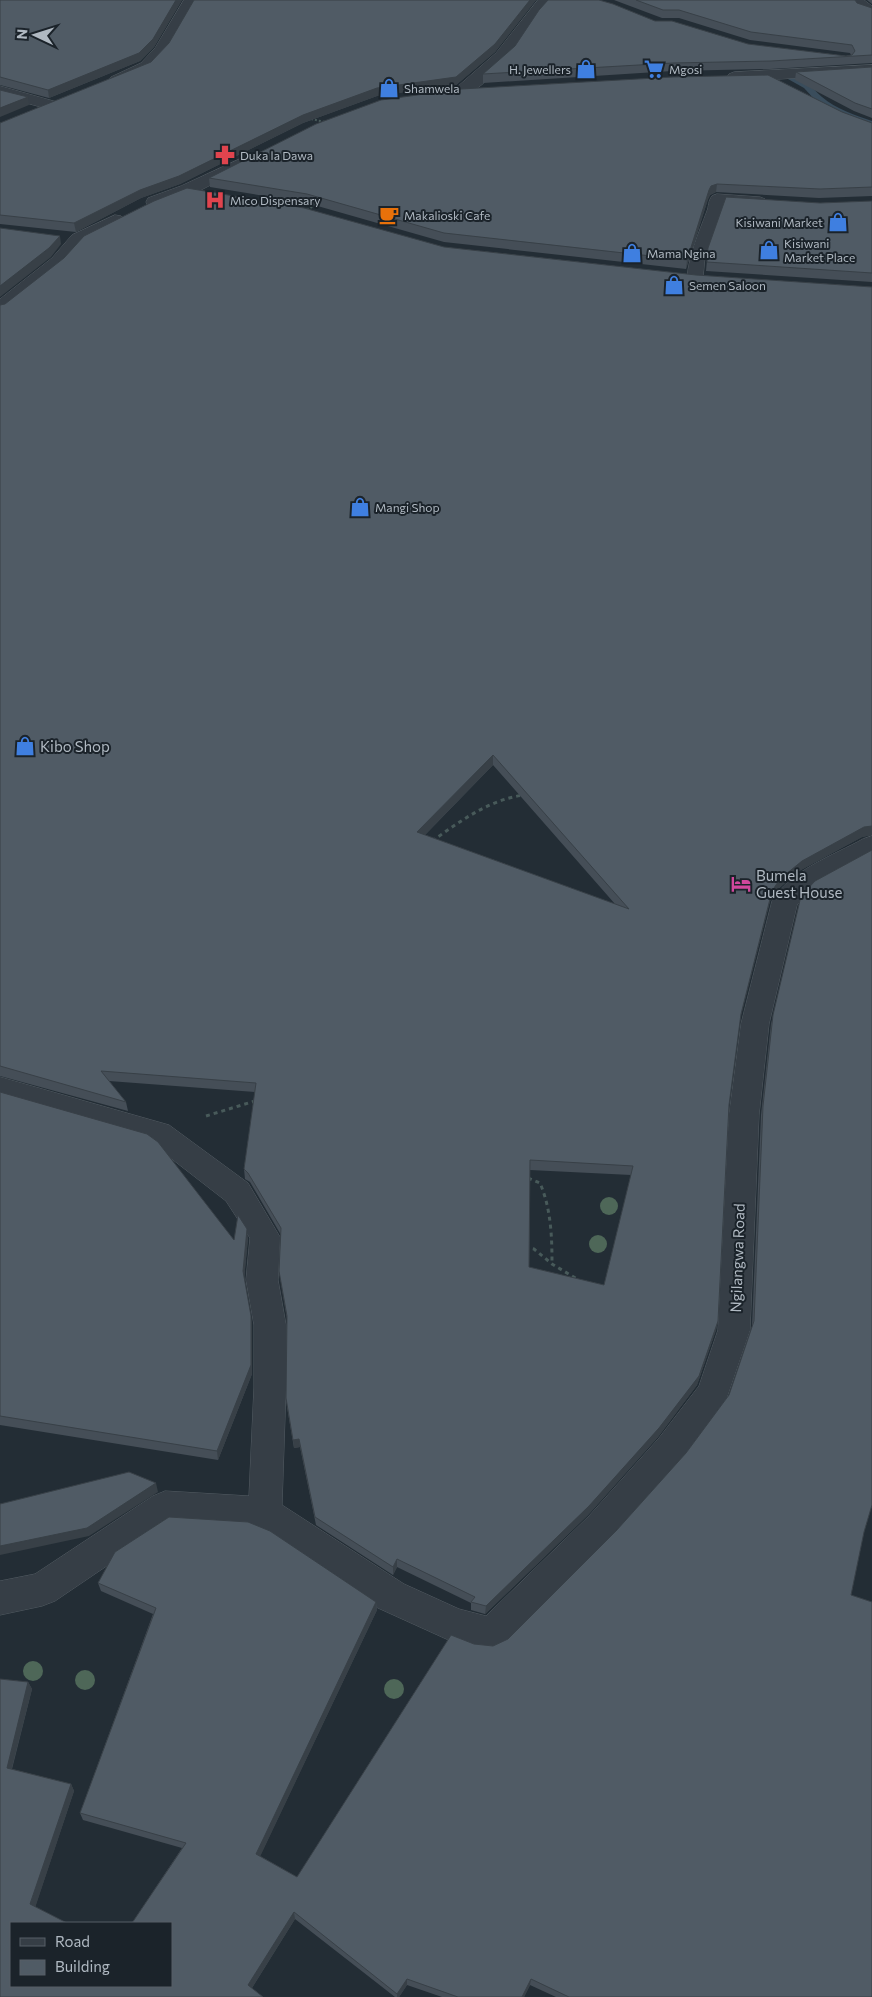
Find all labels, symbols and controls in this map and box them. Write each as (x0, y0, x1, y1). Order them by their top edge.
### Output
north arrow (10, 10, 60, 60)
text: N (13, 28, 30, 40)
shop icon: H. Jewellers (575, 58, 597, 80)
supermarket icon: Mgosi (643, 58, 665, 80)
place label: H. Jewellers (509, 62, 571, 77)
place label: Mgosi (669, 62, 702, 76)
shop icon: Shamwela (378, 77, 400, 99)
place label: Shamwela (404, 81, 460, 95)
pharmacy icon: Duka la Dawa (214, 144, 236, 166)
place label: Duka la Dawa (240, 148, 313, 162)
hospital icon: Mico Dispensary (204, 189, 226, 211)
place label: Mico Dispensary (230, 193, 320, 207)
cafe icon: Makalioski Cafe (378, 204, 400, 226)
place label: Makalioski Cafe (404, 208, 490, 222)
shop icon: Kisiwani Market (827, 211, 849, 233)
place label: Kisiwani Market (735, 215, 823, 229)
place label: Kisiwani Market Place (784, 236, 855, 264)
shop icon: Kisiwani Market Place (758, 239, 780, 261)
shop icon: Mama Ngina (621, 242, 643, 264)
place label: Mama Ngina (647, 246, 715, 260)
shop icon: Semen Saloon (663, 274, 685, 296)
place label: Semen Saloon (689, 278, 766, 292)
shop icon: Mangi Shop (349, 496, 371, 518)
place label: Mangi Shop (375, 500, 440, 514)
shop icon: Kibo Shop (14, 735, 36, 757)
place label: Kibo Shop (40, 737, 110, 755)
place label: Bumela Guest House (756, 866, 842, 901)
hotel icon: Bumela Guest House (730, 873, 752, 895)
street label: Ngilangwa Road (726, 1203, 748, 1313)
legend (10, 1922, 172, 1987)
text: Road (55, 1932, 90, 1950)
text: Building (55, 1957, 110, 1975)

